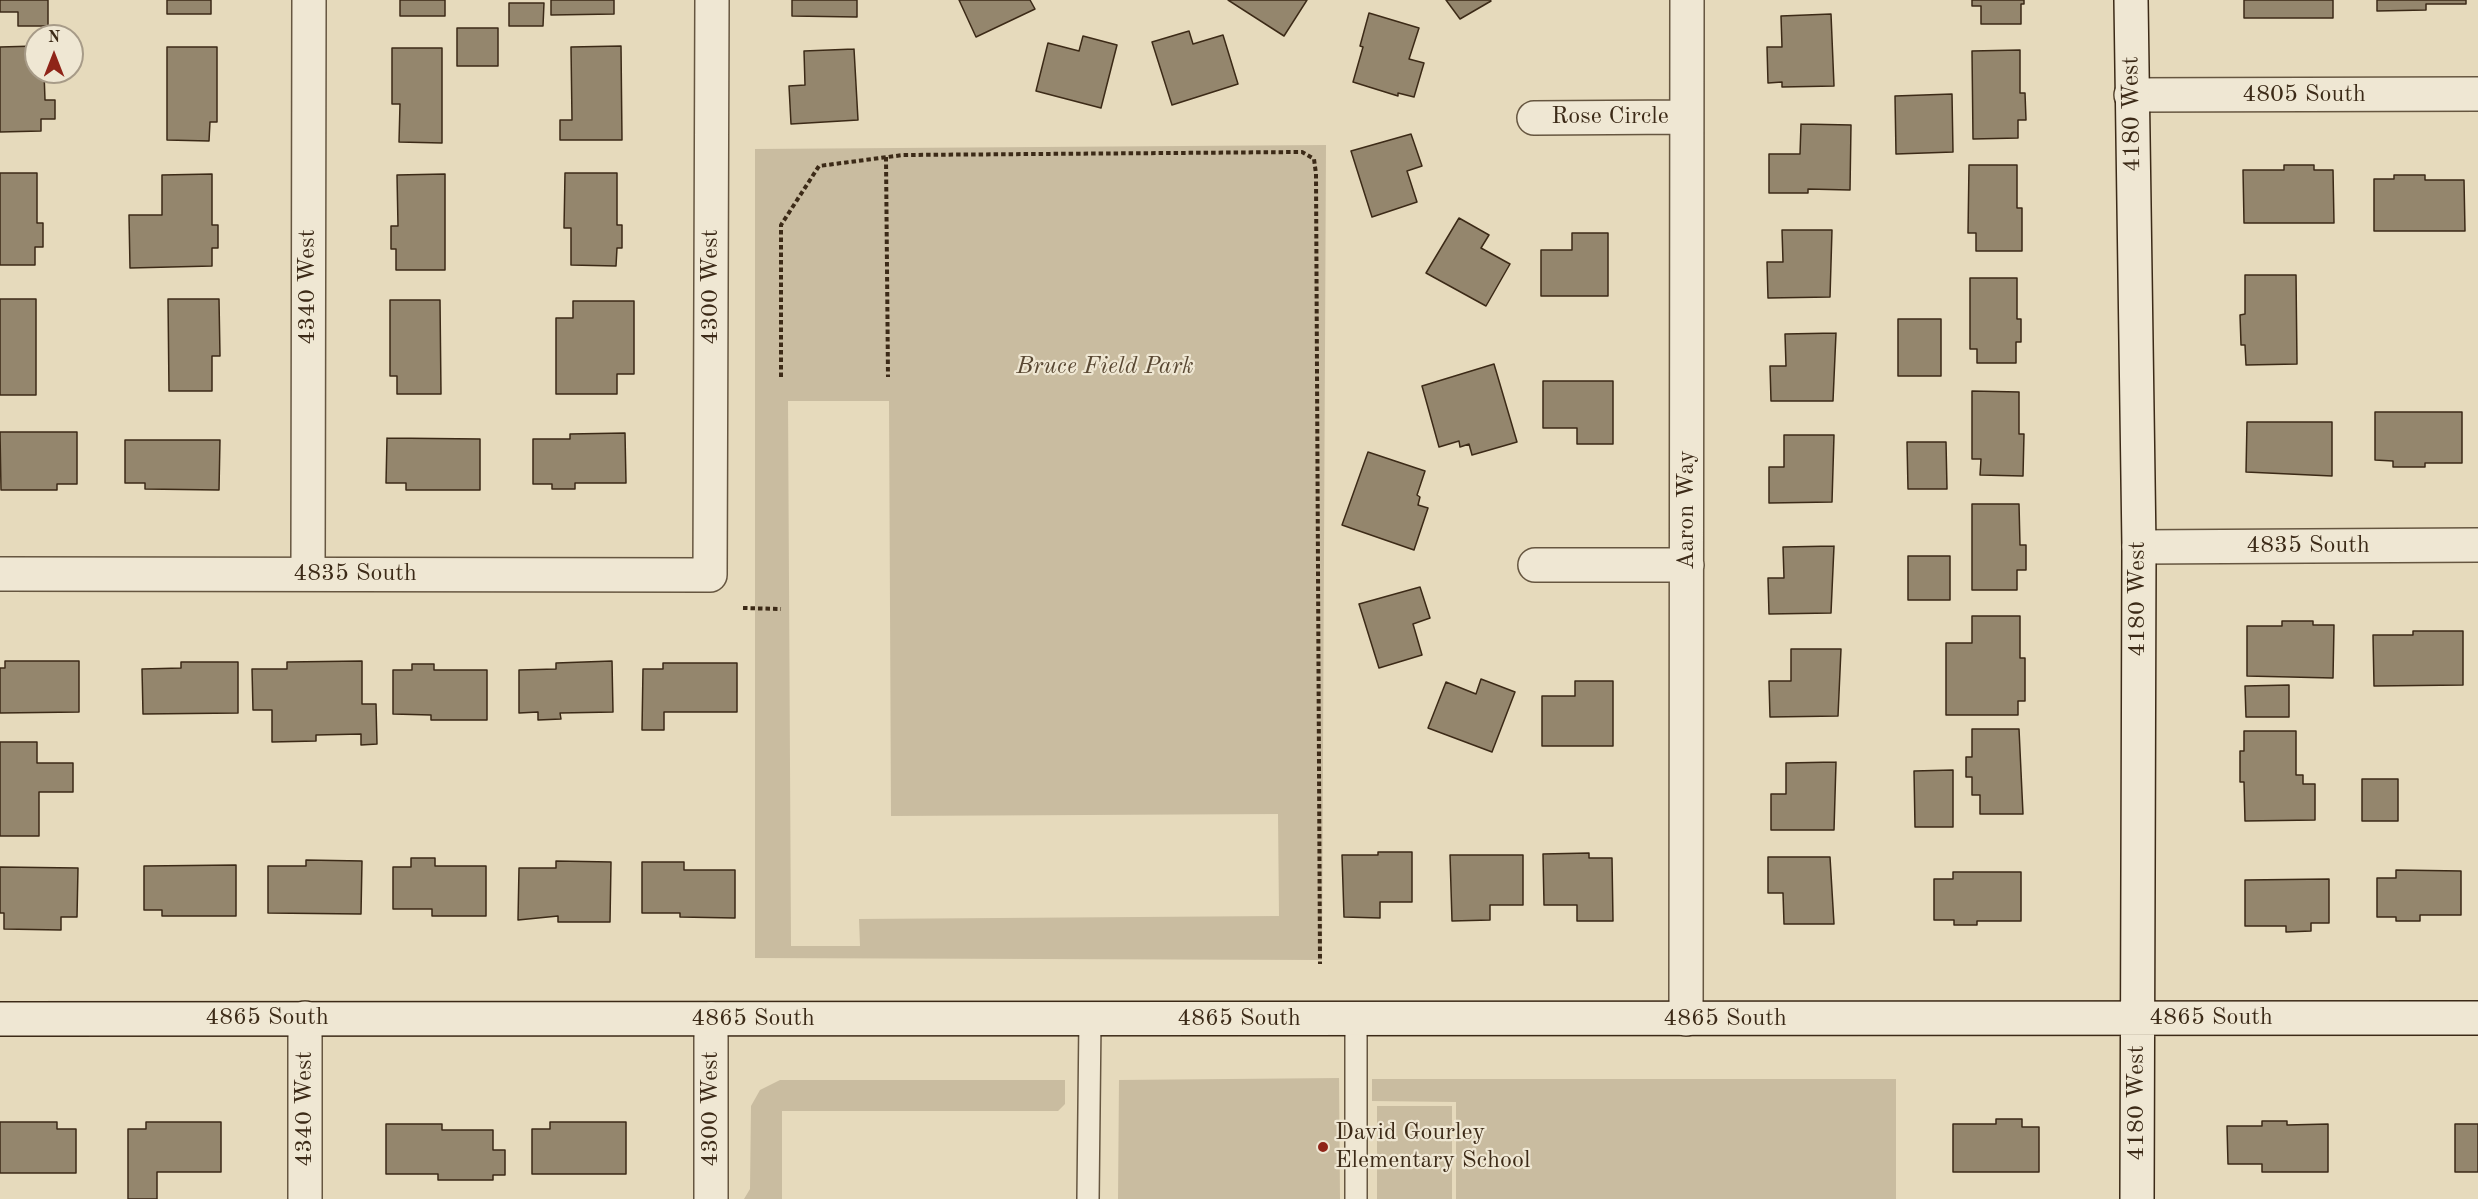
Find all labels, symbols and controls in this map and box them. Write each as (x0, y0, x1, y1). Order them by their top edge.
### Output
north arrow (24, 24, 84, 84)
text: N (48, 30, 60, 46)
street label: 4180 West (2117, 56, 2147, 172)
street label: 4805 South (2242, 81, 2366, 109)
street label: Rose Circle (1551, 103, 1669, 131)
street label: 4340 West (294, 229, 322, 345)
street label: 4300 West (697, 229, 725, 345)
park label: Bruce Field Park (1016, 353, 1194, 381)
street label: Aaron Way (1673, 450, 1701, 570)
street label: 4835 South (2246, 532, 2370, 560)
street label: 4180 West (2124, 541, 2152, 657)
street label: 4835 South (293, 560, 417, 588)
street label: 4865 South (205, 1004, 329, 1032)
street label: 4865 South (2149, 1004, 2273, 1032)
street label: 4865 South (691, 1005, 815, 1033)
street label: 4865 South (1177, 1005, 1301, 1033)
street label: 4865 South (1663, 1005, 1787, 1033)
street label: 4180 West (2123, 1045, 2151, 1161)
street label: 4340 West (291, 1051, 319, 1167)
street label: 4300 West (697, 1051, 725, 1167)
place label: David Gourley Elementary School (1335, 1119, 1530, 1175)
marker: David Gourley Elementary School (1316, 1140, 1330, 1154)

